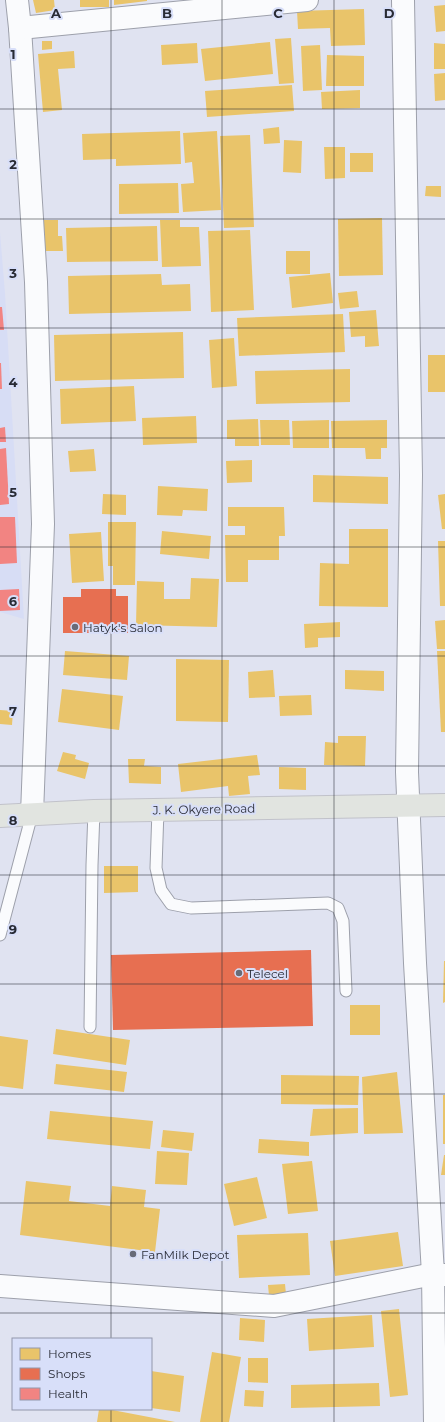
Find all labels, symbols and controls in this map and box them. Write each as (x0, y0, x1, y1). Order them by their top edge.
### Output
text: A (50, 5, 62, 21)
text: B (162, 5, 172, 21)
text: C (273, 5, 283, 21)
text: D (384, 5, 395, 21)
text: 1 (10, 46, 16, 62)
text: 2 (9, 156, 17, 172)
text: 3 (8, 265, 17, 281)
text: 4 (9, 374, 18, 390)
text: 5 (9, 484, 17, 500)
text: 6 (9, 593, 18, 609)
place label: Hatyk's Salon (83, 620, 163, 635)
marker: Hatyk's Salon (70, 622, 80, 632)
text: 7 (9, 703, 17, 719)
street label: J. K. Okyere Road (151, 801, 256, 817)
text: 8 (9, 812, 18, 828)
text: 9 (9, 921, 17, 937)
place label: Telecel (247, 966, 288, 981)
marker: Telecel (234, 968, 244, 978)
place label: FanMilk Depot (141, 1247, 230, 1262)
marker: FanMilk Depot (128, 1249, 138, 1259)
legend (12, 1338, 152, 1410)
text: Homes (48, 1346, 91, 1361)
text: Shops (48, 1366, 85, 1381)
text: Health (48, 1386, 88, 1401)

